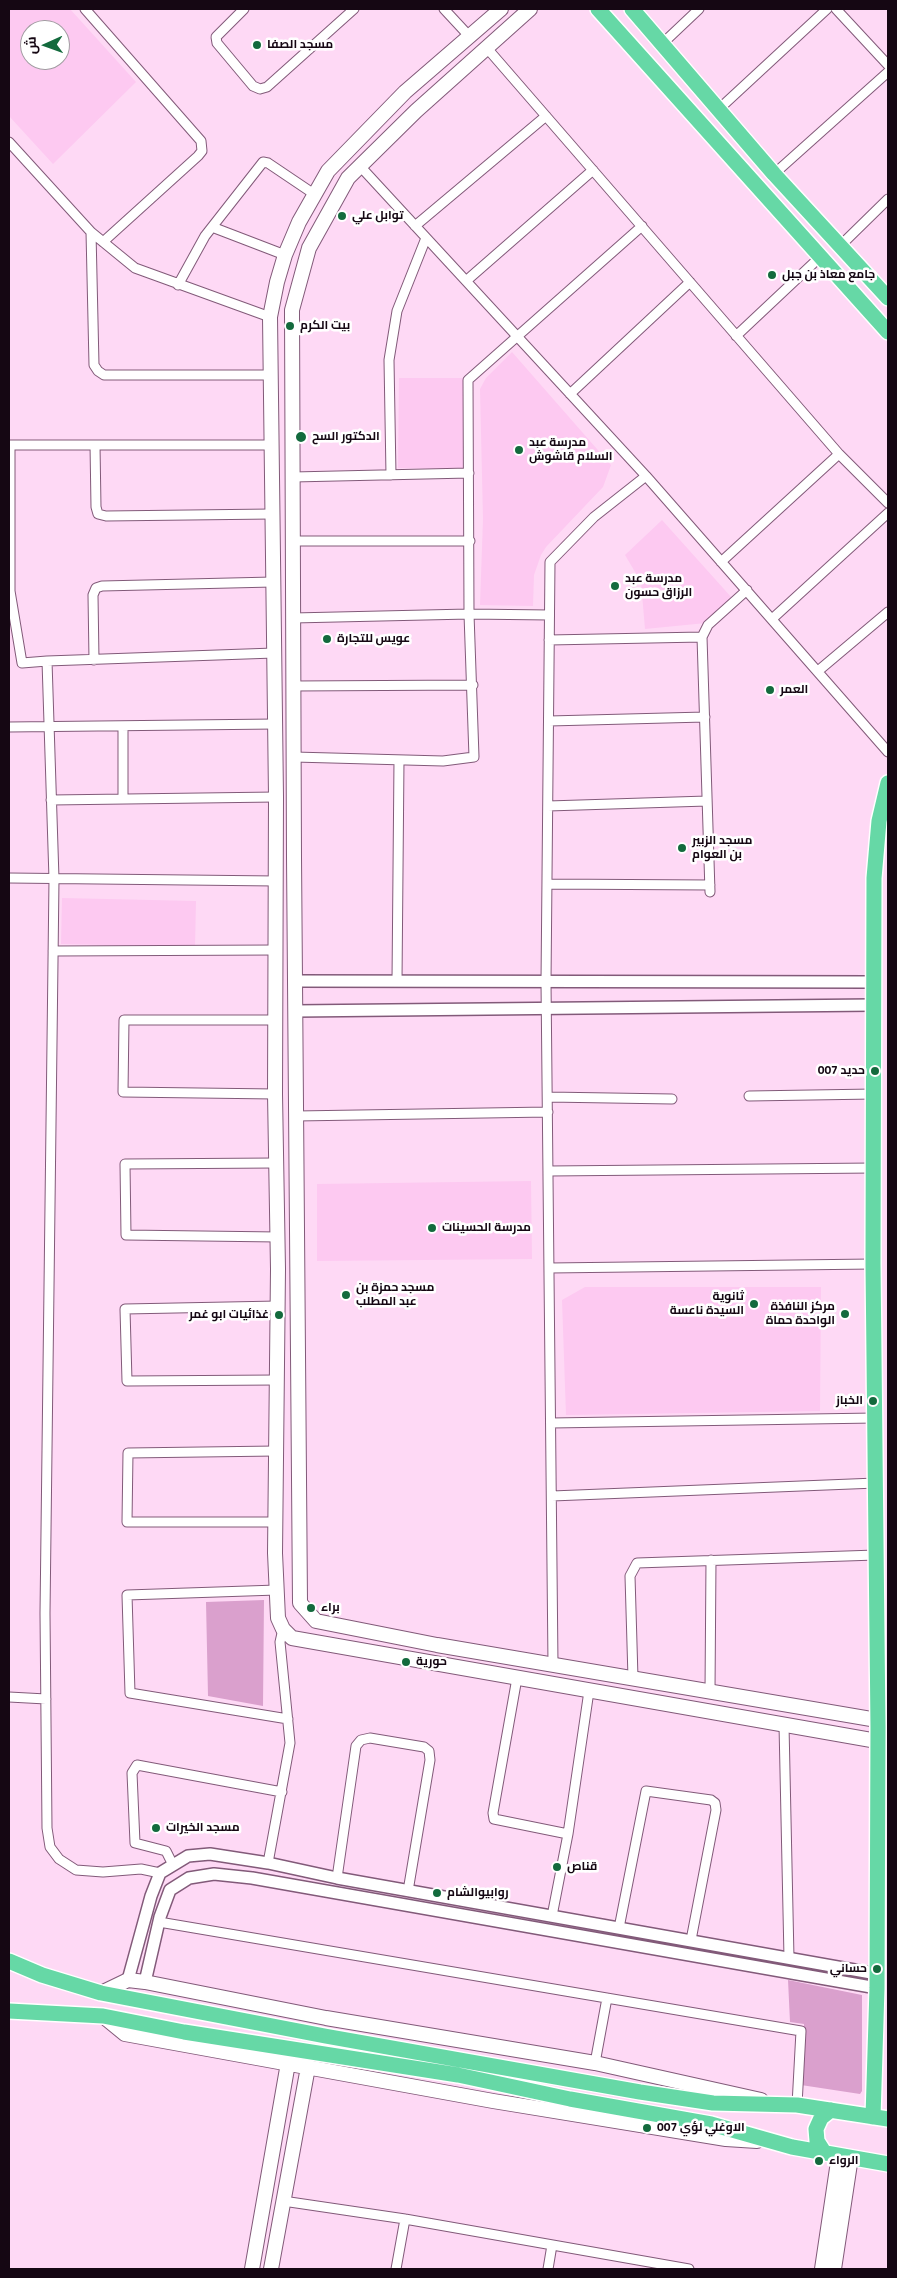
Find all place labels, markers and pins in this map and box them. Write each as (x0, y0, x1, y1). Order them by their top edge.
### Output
place label: مسجد الصفا (267, 38, 333, 52)
marker: مسجد الصفا (251, 39, 263, 51)
place label: توابل علي (352, 209, 403, 223)
marker: توابل علي (336, 210, 348, 222)
place label: جامع معاذ بن جبل (782, 268, 875, 282)
marker: جامع معاذ بن جبل (766, 269, 778, 281)
place label: بيت الكرم (300, 319, 350, 333)
marker: بيت الكرم (284, 320, 296, 332)
marker: الدكتور السح (294, 430, 308, 444)
place label: الدكتور السح (312, 430, 380, 444)
place label: مدرسة عبد السلام قاشوش (529, 436, 613, 464)
marker: مدرسة عبد السلام قاشوش (513, 444, 525, 456)
place label: مدرسة عبد الرزاق حسون (625, 572, 692, 600)
marker: مدرسة عبد الرزاق حسون (609, 580, 621, 592)
place label: عويس للتجارة (337, 632, 410, 646)
marker: عويس للتجارة (321, 633, 333, 645)
place label: العمر (780, 683, 808, 697)
marker: العمر (764, 684, 776, 696)
place label: مسجد الزبير بن العوام (692, 834, 752, 862)
marker: مسجد الزبير بن العوام (676, 842, 688, 854)
place label: حديد 007 (818, 1064, 865, 1078)
marker: حديد 007 (869, 1065, 881, 1077)
place label: مدرسة الحسينات (442, 1221, 531, 1235)
marker: مدرسة الحسينات (426, 1222, 438, 1234)
place label: مسجد حمزة بن عبد المطلب (356, 1281, 434, 1309)
marker: مسجد حمزة بن عبد المطلب (340, 1289, 352, 1301)
place label: ثانوية السيدة ناعسة (670, 1290, 744, 1318)
marker: ثانوية السيدة ناعسة (748, 1298, 760, 1310)
place label: مركز النافذة الواحدة حماة (766, 1300, 835, 1328)
place label: غذائيات ابو غمر (189, 1308, 269, 1322)
marker: مركز النافذة الواحدة حماة (839, 1308, 851, 1320)
marker: غذائيات ابو غمر (273, 1309, 285, 1321)
place label: الخباز (836, 1394, 863, 1408)
marker: الخباز (867, 1395, 879, 1407)
place label: براء (321, 1601, 340, 1615)
marker: براء (305, 1602, 317, 1614)
place label: حورية (416, 1655, 447, 1669)
marker: حورية (400, 1656, 412, 1668)
place label: مسجد الخيرات (166, 1821, 240, 1835)
marker: مسجد الخيرات (150, 1822, 162, 1834)
place label: قناص (567, 1860, 597, 1874)
marker: قناص (551, 1861, 563, 1873)
place label: روابيوالشام (447, 1886, 509, 1900)
marker: روابيوالشام (431, 1887, 443, 1899)
place label: حساني (830, 1962, 867, 1976)
marker: حساني (871, 1963, 883, 1975)
place label: الاوغلي لؤي 007 (657, 2121, 745, 2135)
marker: الاوغلي لؤي 007 (641, 2122, 653, 2134)
place label: الرواء (829, 2154, 859, 2168)
marker: الرواء (813, 2155, 825, 2167)

